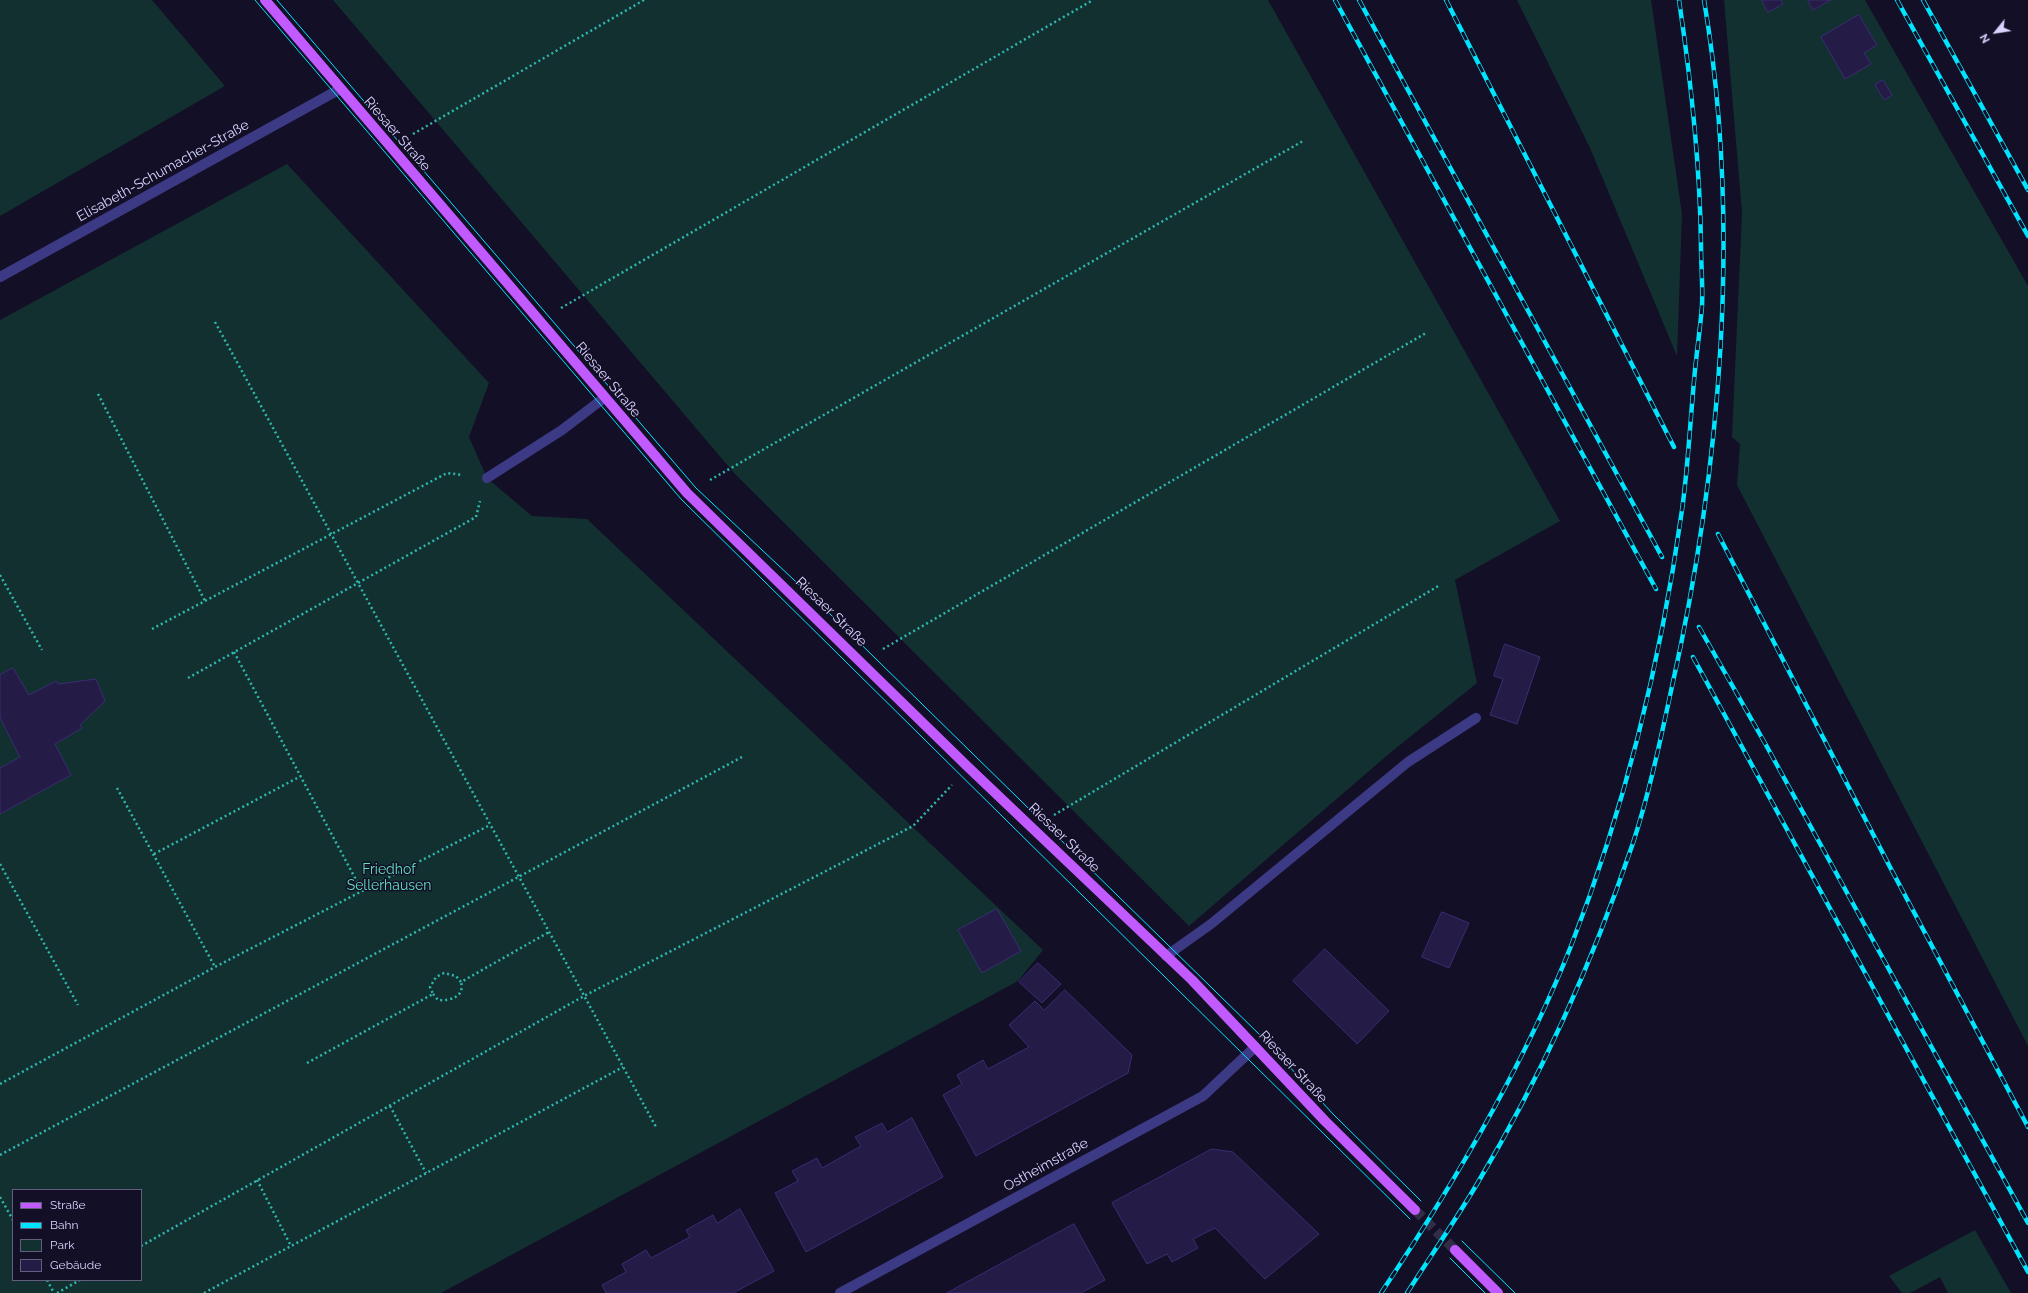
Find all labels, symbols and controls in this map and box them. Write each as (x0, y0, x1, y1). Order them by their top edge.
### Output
north arrow (1976, 12, 2016, 52)
text: N (1977, 31, 1993, 45)
street label: Riesaer Straße (360, 93, 434, 175)
street label: Elisabeth-Schumacher-Straße (74, 117, 252, 225)
street label: Riesaer Straße (572, 339, 644, 421)
street label: Riesaer Straße (792, 574, 870, 650)
street label: Riesaer Straße (1025, 800, 1103, 876)
park label: Friedhof Sellerhausen (347, 862, 431, 894)
street label: Riesaer Straße (1255, 1027, 1331, 1107)
street label: Ostheimstraße (1001, 1135, 1091, 1195)
legend (12, 1189, 142, 1281)
text: Straße (50, 1198, 86, 1212)
text: Bahn (50, 1218, 79, 1232)
text: Park (50, 1238, 75, 1252)
text: Gebäude (50, 1258, 101, 1272)

